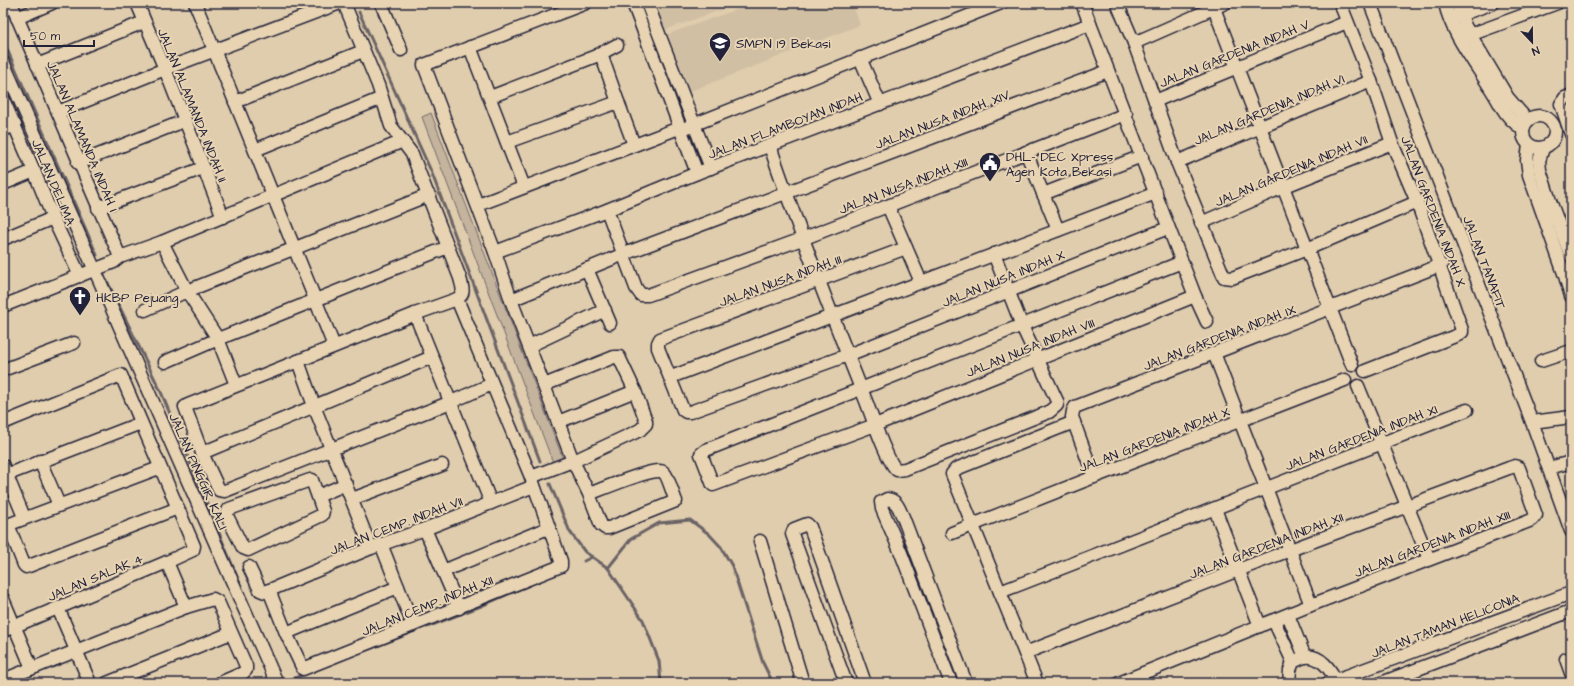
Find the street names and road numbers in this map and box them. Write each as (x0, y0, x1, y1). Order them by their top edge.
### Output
street label: JALAN GARDENIA INDAH V (1157, 16, 1312, 92)
street label: JALAN ALAMANDA INDAH II (153, 26, 231, 185)
street label: JALAN ALAMANDA INDAH I (42, 58, 122, 215)
street label: JALAN GARDENIA INDAH VI (1191, 70, 1348, 150)
street label: JALAN NUSA INDAH. XIV (872, 86, 1012, 154)
street label: JALAN FLAMBOYAN INDAH (705, 88, 865, 164)
street label: JALAN GARDENIA INDAH VII (1212, 131, 1371, 211)
street label: JALAN GARDENIA INDAH X (1396, 133, 1470, 289)
street label: JALAN DELIMA (27, 136, 80, 229)
street label: JALAN NUSA INDAH XIII (836, 153, 971, 219)
street label: JALAN TANAFIT (1458, 213, 1510, 312)
street label: JALAN NUSA INDAH X (939, 246, 1068, 312)
street label: JALAN NUSA INDAH III (717, 250, 844, 311)
street label: JALAN GARDENIA INDAH IX (1141, 300, 1298, 375)
street label: JALAN NUSA INDAH VIII (963, 314, 1097, 382)
street label: JALAN GARDENIA INDAH XI (1283, 400, 1440, 475)
street label: JALAN GARDENIA INDAH X (1076, 403, 1232, 477)
street label: JALAN PINGGIR KALI (164, 410, 232, 533)
street label: JALAN CEMP. INDAH VII (327, 492, 465, 560)
street label: JALAN GARDENIA INDAH XIII (1352, 506, 1513, 582)
street label: JALAN GARDENIA INDAH XII (1187, 508, 1346, 584)
street label: JALAN SALAK 4 (45, 550, 146, 606)
street label: JALAN CEMP. INDAH XII (359, 571, 496, 641)
street label: JALAN TAMAN HELICONIA (1369, 589, 1523, 663)

